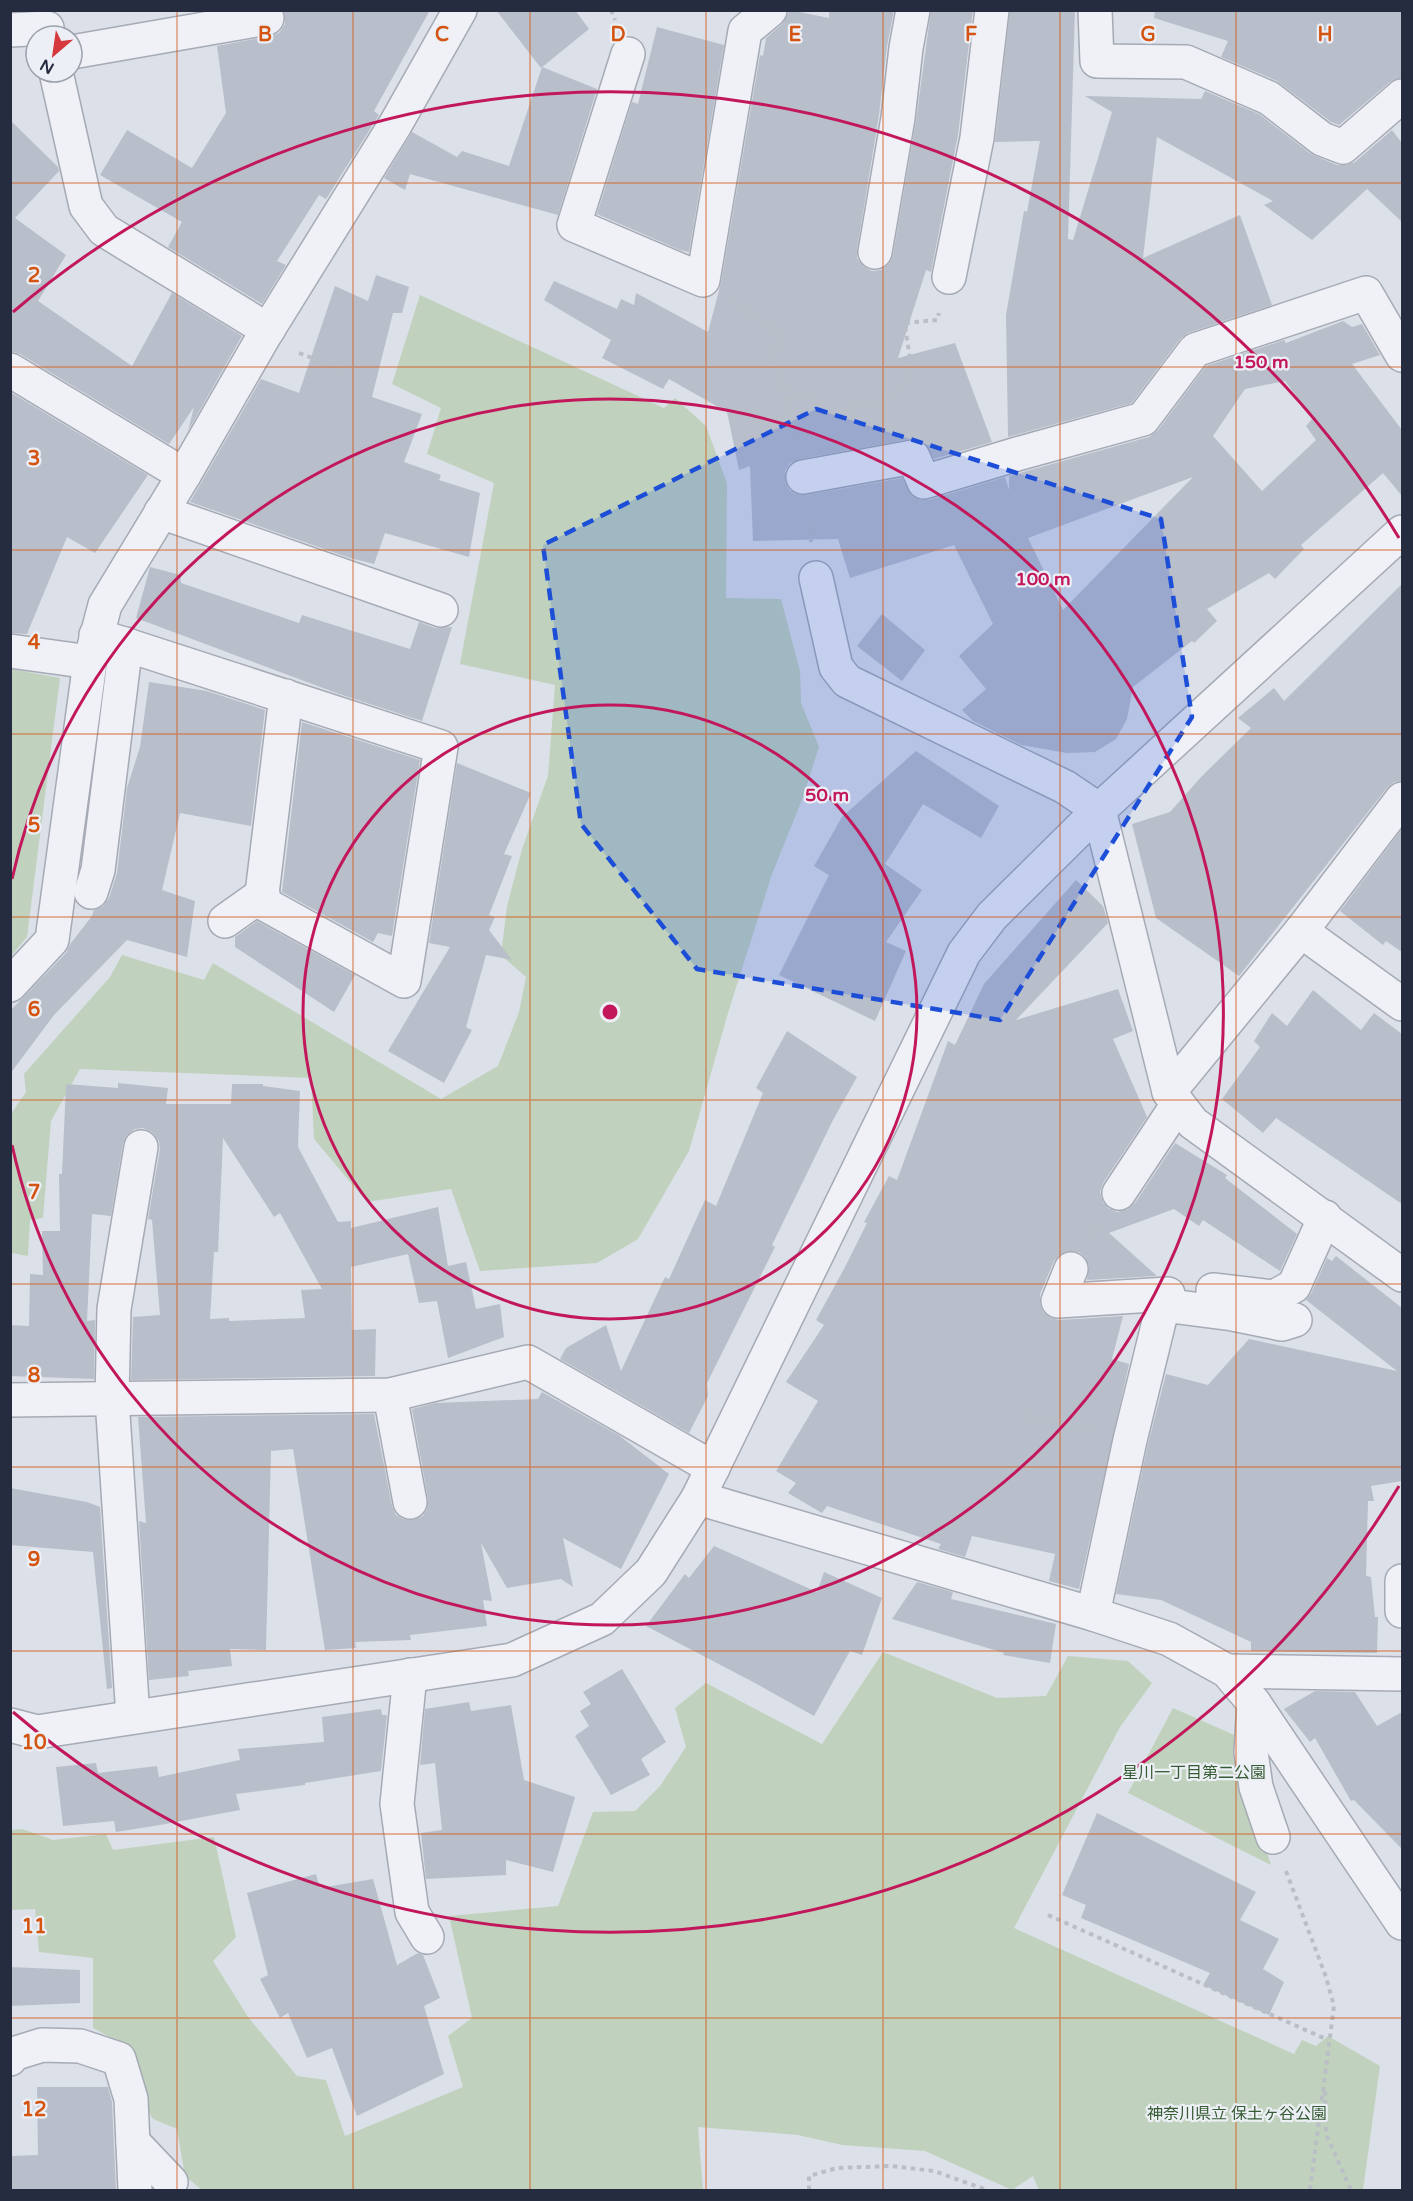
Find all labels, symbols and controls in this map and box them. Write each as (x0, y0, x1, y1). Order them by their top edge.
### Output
text: B (258, 23, 272, 47)
text: C (435, 23, 449, 47)
text: D (610, 23, 626, 47)
text: E (789, 23, 802, 47)
text: F (965, 23, 977, 47)
text: G (1140, 23, 1156, 47)
text: H (1317, 23, 1333, 47)
north arrow (24, 24, 84, 84)
text: N (37, 54, 58, 78)
text: 2 (28, 264, 40, 288)
text: 150 m (1233, 351, 1289, 373)
text: 3 (28, 447, 40, 471)
text: 100 m (1015, 568, 1071, 590)
text: 4 (28, 631, 41, 655)
text: 50 m (805, 784, 849, 806)
text: 5 (28, 814, 40, 838)
text: 6 (28, 998, 40, 1022)
centre of rings (600, 1002, 620, 1022)
text: 7 (28, 1181, 40, 1205)
text: 8 (28, 1364, 40, 1388)
text: 9 (28, 1548, 40, 1572)
text: 10 (21, 1731, 47, 1755)
park label: 星川一丁目第二公園 (1122, 1763, 1266, 1783)
text: 11 (21, 1915, 47, 1939)
text: 12 (21, 2098, 47, 2122)
park label: 神奈川県立 保土ヶ谷公園 (1147, 2104, 1327, 2124)

